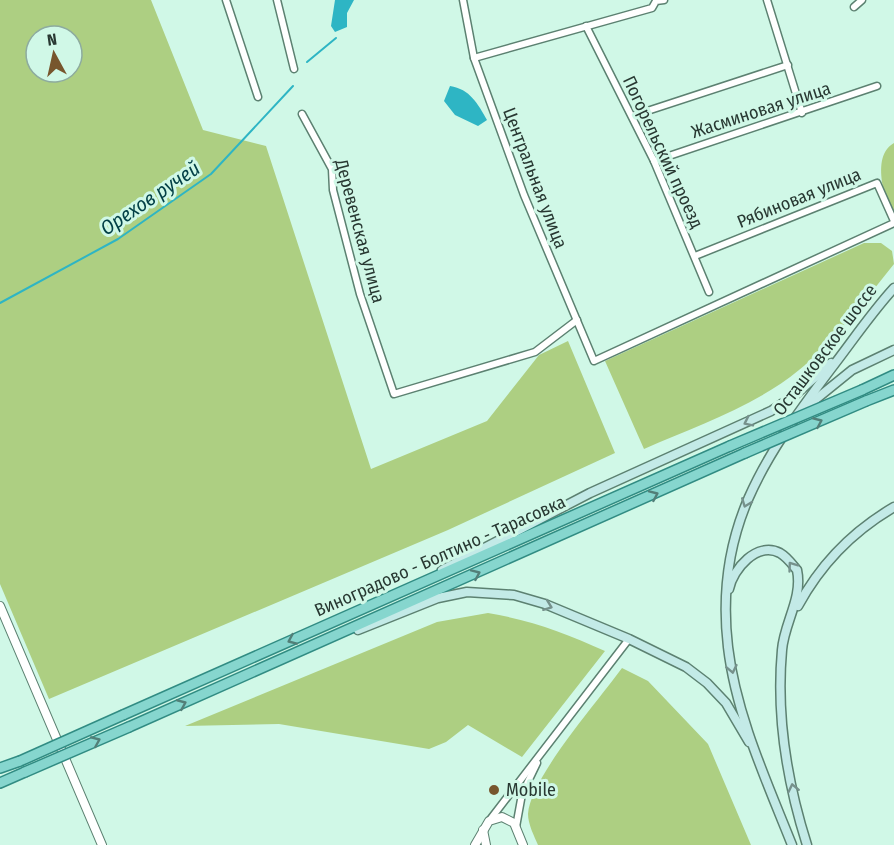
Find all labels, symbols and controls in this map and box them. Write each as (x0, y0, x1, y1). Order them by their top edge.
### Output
north arrow (24, 24, 84, 84)
text: N (46, 30, 58, 50)
street label: Погорельский проезд (618, 72, 708, 232)
street label: Жасминовая улица (688, 77, 834, 143)
street label: Центральная улица (498, 104, 572, 252)
water label: Орехов ручей (96, 156, 204, 240)
street label: Деревенская улица (330, 156, 390, 305)
street label: Рябиновая улица (734, 163, 864, 233)
street label: Осташковское шоссе (768, 280, 882, 420)
one-way arrow (744, 415, 755, 427)
one-way arrow (812, 417, 823, 429)
street label: Виноградово - Болтино - Тарасовка (311, 490, 569, 621)
one-way arrow (647, 490, 658, 502)
one-way arrow (741, 497, 753, 508)
one-way arrow (788, 562, 799, 573)
one-way arrow (470, 570, 481, 582)
one-way arrow (542, 599, 553, 611)
one-way arrow (288, 632, 299, 644)
one-way arrow (725, 663, 738, 673)
one-way arrow (176, 699, 187, 711)
one-way arrow (90, 736, 101, 748)
place label: Mobile (506, 779, 556, 801)
marker: Mobile (487, 783, 501, 797)
one-way arrow (787, 784, 800, 794)

